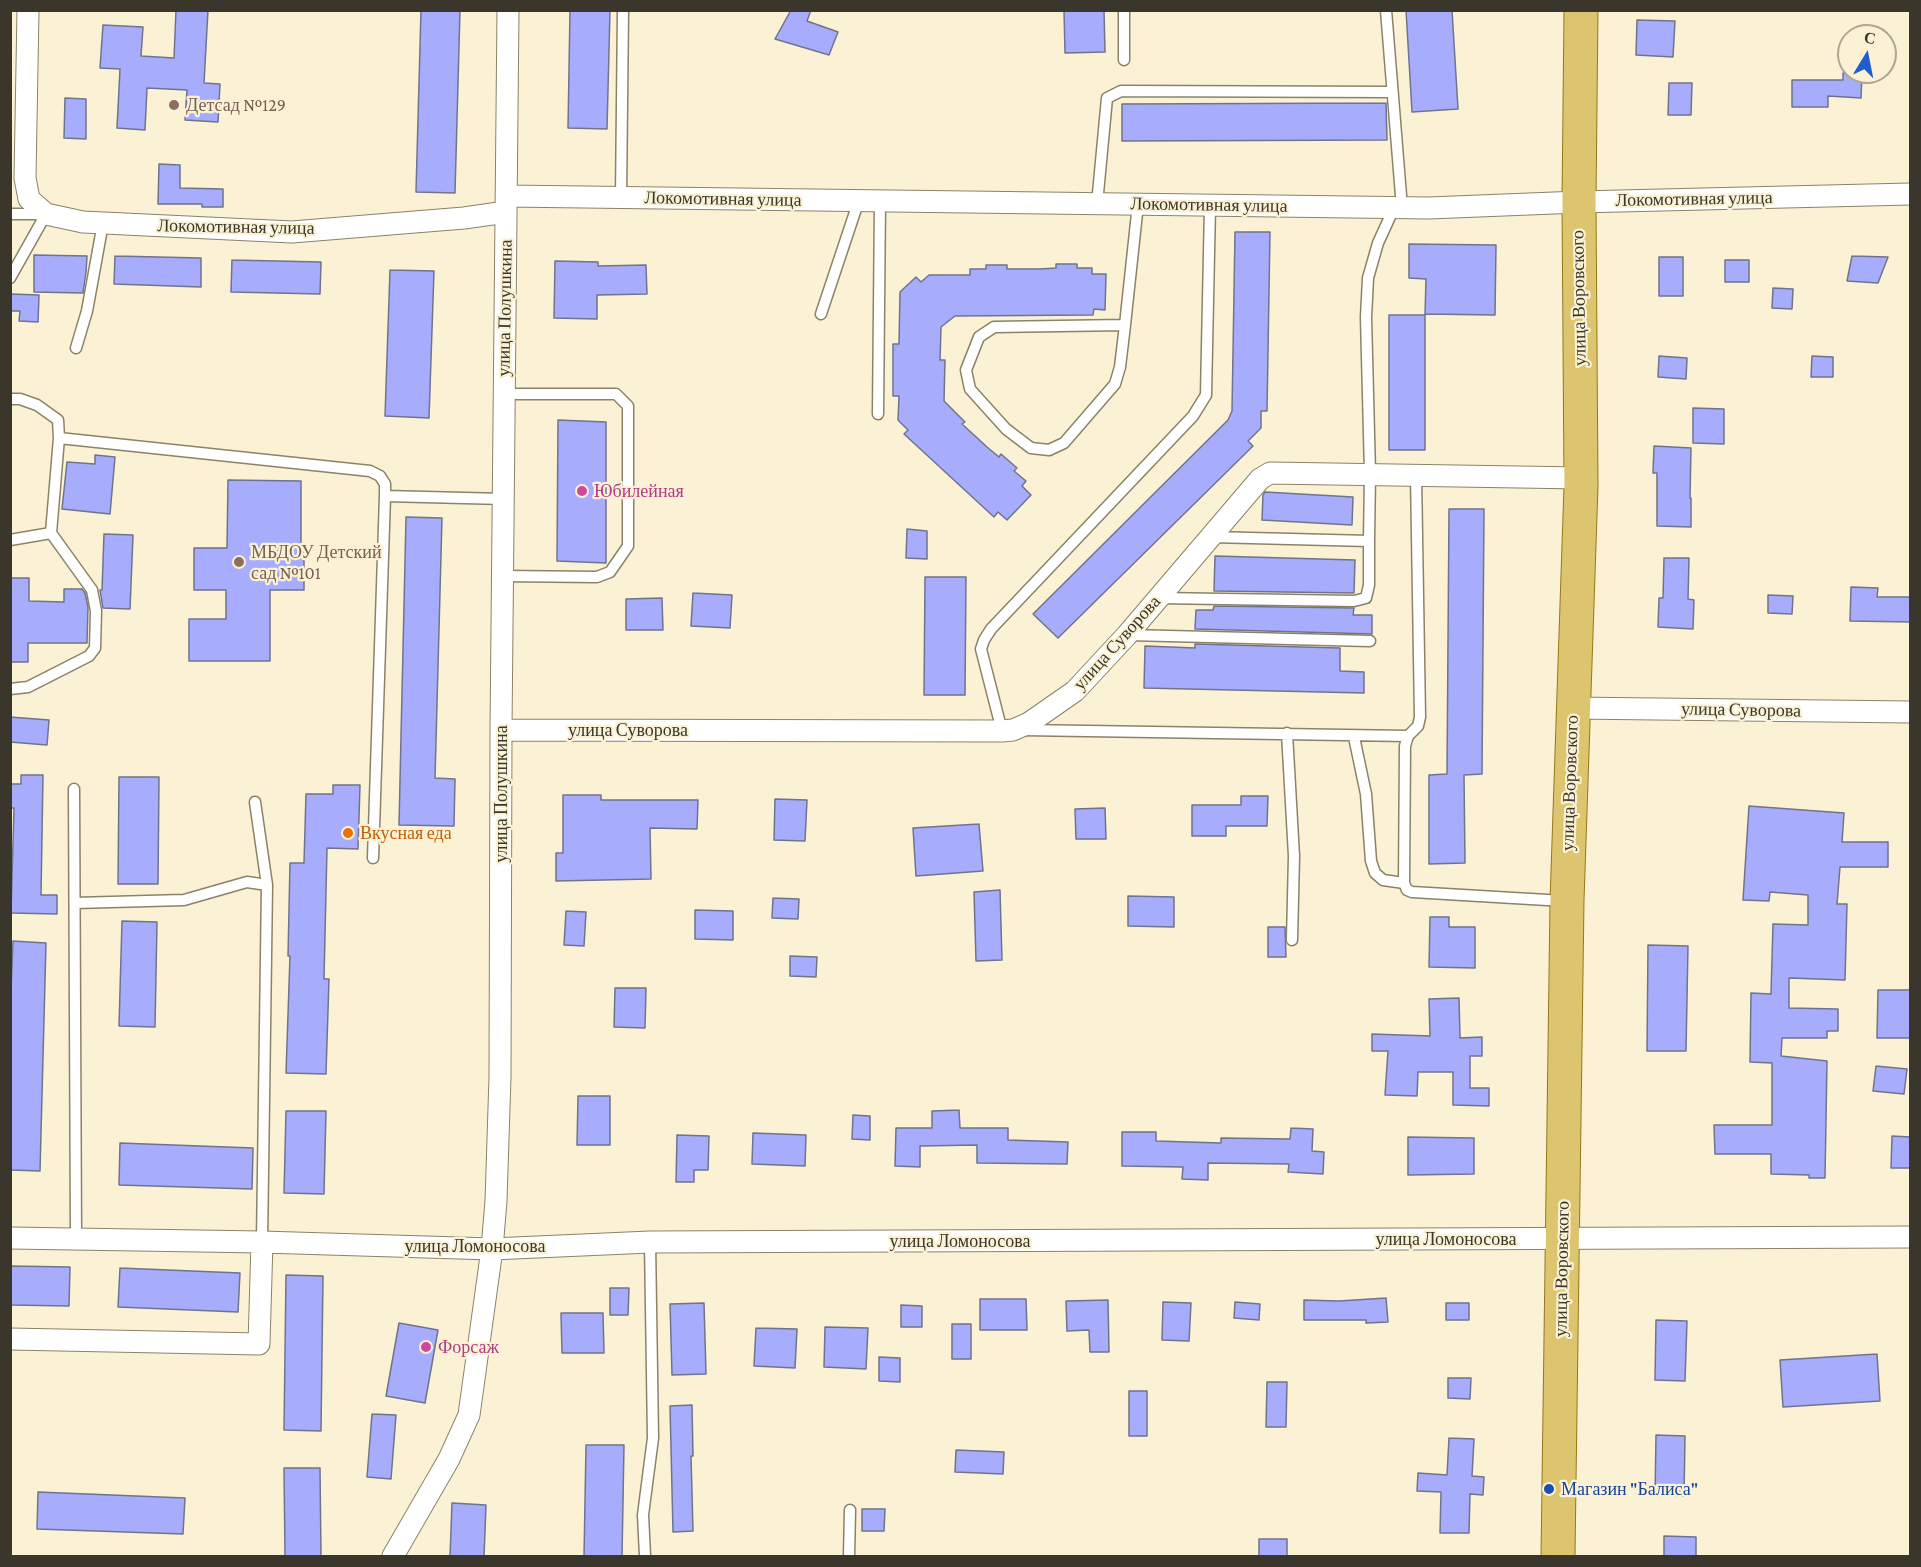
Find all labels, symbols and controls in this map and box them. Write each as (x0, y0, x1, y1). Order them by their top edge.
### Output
north arrow (1837, 24, 1897, 84)
text: С (1863, 28, 1877, 47)
place label: Детсад №129 (186, 94, 286, 116)
marker: Детсад №129 (167, 98, 181, 112)
street label: Локомотивная улица (644, 187, 802, 211)
street label: Локомотивная улица (1615, 187, 1773, 211)
street label: Локомотивная улица (1130, 193, 1288, 217)
street label: Локомотивная улица (157, 215, 315, 239)
street label: улица Воровского (1567, 230, 1591, 366)
street label: улица Полушкина (493, 239, 517, 377)
place label: Юбилейная (594, 480, 684, 502)
marker: Юбилейная (575, 484, 589, 498)
place label: МБДОУ Детский сад №101 (251, 541, 382, 584)
marker: МБДОУ Детский сад №101 (232, 555, 246, 569)
street label: улица Суворова (1069, 591, 1165, 695)
street label: улица Суворова (1681, 698, 1801, 722)
street label: улица Воровского (1557, 715, 1583, 851)
street label: улица Суворова (568, 719, 688, 741)
street label: улица Полушкина (490, 725, 512, 863)
place label: Вкусная еда (360, 822, 452, 844)
marker: Вкусная еда (341, 826, 355, 840)
street label: улица Воровского (1550, 1201, 1574, 1337)
street label: улица Ломоносова (1376, 1228, 1516, 1250)
street label: улица Ломоносова (890, 1230, 1030, 1252)
street label: улица Ломоносова (405, 1235, 545, 1257)
place label: Форсаж (438, 1336, 499, 1358)
marker: Форсаж (419, 1340, 433, 1354)
place label: Магазин "Балиса" (1561, 1478, 1698, 1500)
marker: Магазин "Балиса" (1542, 1482, 1556, 1496)

